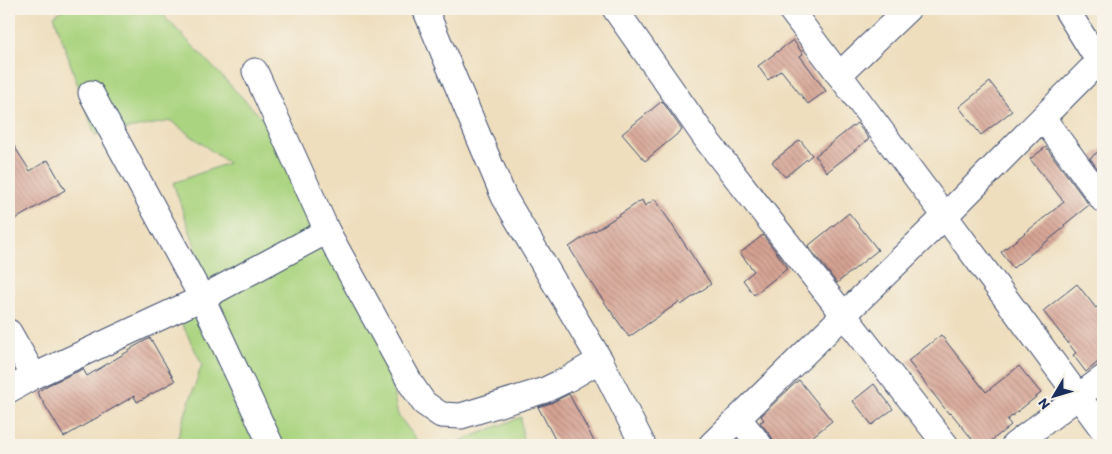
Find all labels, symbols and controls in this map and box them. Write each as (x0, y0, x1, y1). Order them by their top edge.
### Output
north arrow (1030, 372, 1080, 422)
text: N (1035, 395, 1054, 413)

